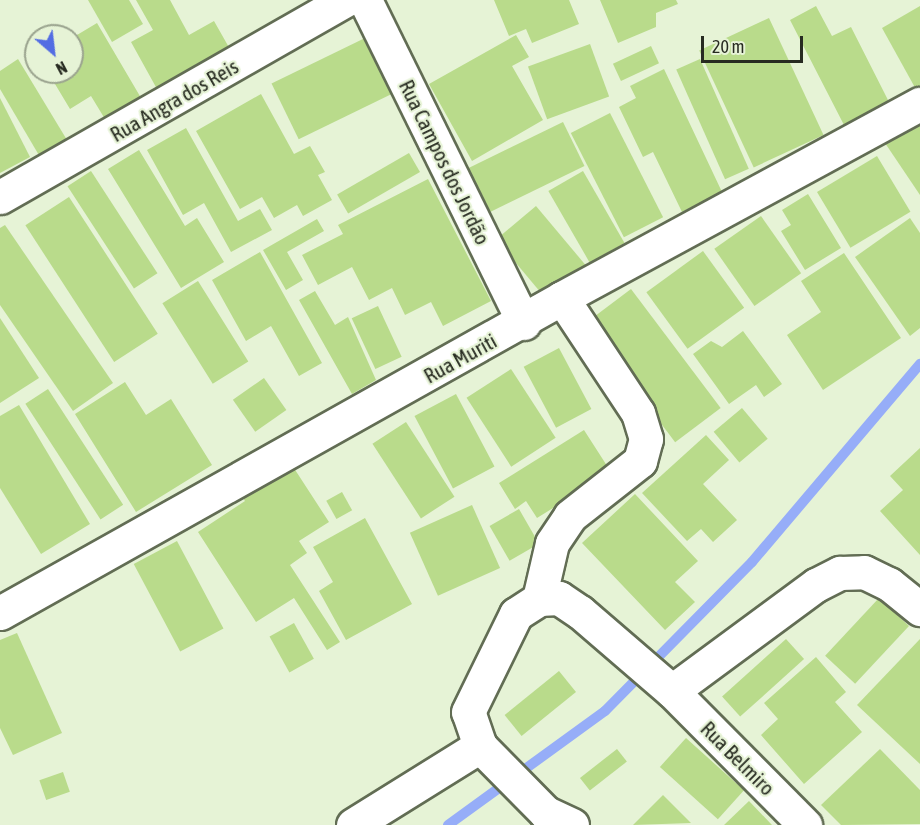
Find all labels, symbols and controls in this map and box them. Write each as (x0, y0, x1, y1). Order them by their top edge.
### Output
north arrow (24, 24, 84, 84)
scale bar (704, 24, 806, 62)
text: 20 m (712, 36, 744, 57)
street label: Rua Angra dos Reis (106, 53, 242, 147)
text: N (53, 58, 70, 78)
street label: Rua Campos dos Jordão (394, 75, 496, 249)
street label: Rua Muriti (419, 328, 501, 388)
street label: Rua Belmiro (696, 716, 780, 800)

